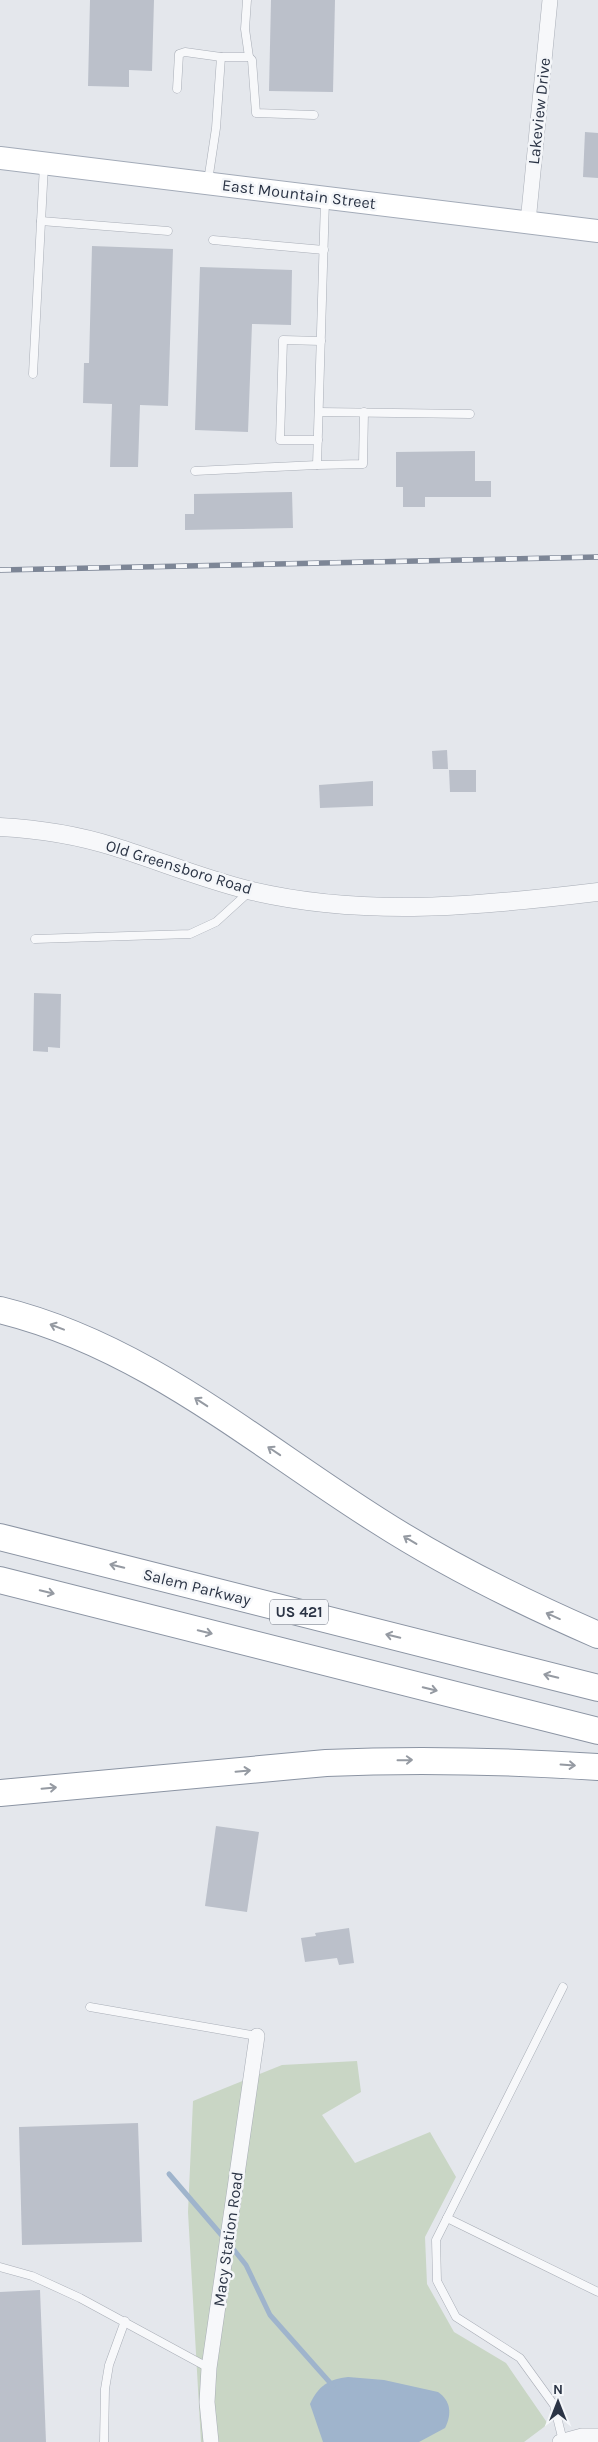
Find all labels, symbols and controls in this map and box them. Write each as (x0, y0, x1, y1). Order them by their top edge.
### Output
street label: Lakeview Drive (524, 57, 554, 165)
street label: East Mountain Street (221, 175, 377, 213)
street label: Old Greensboro Road (104, 836, 254, 898)
one-way arrow (50, 1322, 65, 1331)
one-way arrow (194, 1396, 208, 1406)
one-way arrow (267, 1446, 281, 1456)
one-way arrow (403, 1535, 417, 1545)
one-way arrow (109, 1561, 125, 1570)
street label: Salem Parkway (141, 1564, 253, 1610)
one-way arrow (39, 1588, 55, 1597)
road number: US 421 (270, 1600, 328, 1624)
one-way arrow (546, 1610, 561, 1620)
one-way arrow (196, 1628, 212, 1637)
one-way arrow (386, 1631, 402, 1640)
one-way arrow (543, 1671, 559, 1680)
one-way arrow (422, 1685, 438, 1694)
one-way arrow (396, 1755, 413, 1765)
one-way arrow (559, 1760, 575, 1769)
one-way arrow (235, 1766, 251, 1776)
one-way arrow (40, 1784, 56, 1793)
street label: Macy Station Road (209, 2170, 247, 2308)
north arrow (533, 2377, 583, 2427)
text: N (553, 2381, 563, 2398)

